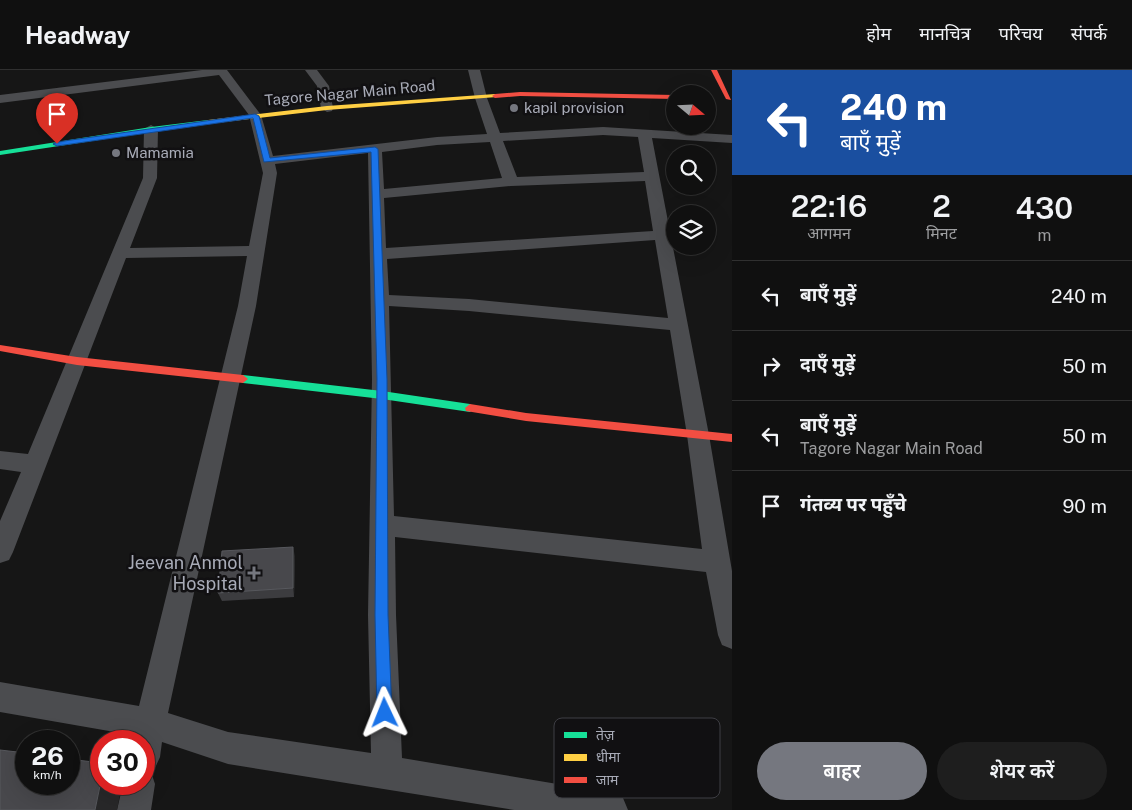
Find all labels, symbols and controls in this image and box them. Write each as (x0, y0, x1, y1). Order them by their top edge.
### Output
text: Headway (25, 21, 130, 49)
text: होम (866, 23, 891, 44)
text: मानचित्र (919, 23, 971, 44)
text: परिचय (999, 23, 1043, 44)
text: संपर्क (1071, 23, 1107, 44)
street label: Tagore Nagar Main Road (264, 77, 436, 108)
north arrow (666, 85, 716, 135)
map controls (666, 85, 716, 255)
text: 240 m (840, 87, 947, 128)
icon: left (757, 90, 822, 155)
pin (36, 93, 78, 144)
place label: kapil provision (524, 99, 624, 116)
icon: arrive (43, 100, 71, 128)
marker: kapil provision (508, 102, 520, 114)
text: बाएँ मुड़ें (840, 129, 901, 155)
place label: Mamamia (126, 144, 194, 161)
button: search (666, 145, 716, 195)
marker: Mamamia (110, 147, 122, 159)
text: 22:16 (791, 188, 867, 224)
text: 2 (932, 188, 951, 224)
text: 430 (1016, 190, 1073, 226)
button: layers (666, 205, 716, 255)
text: आगमन (807, 224, 851, 243)
text: मिनट (926, 224, 957, 243)
text: m (1037, 226, 1051, 245)
icon: left (757, 282, 785, 310)
text: बाएँ मुड़ें (800, 283, 856, 305)
text: 240 m (1051, 285, 1107, 307)
icon: right (757, 352, 785, 380)
text: दाएँ मुड़ें (800, 353, 855, 375)
text: 50 m (1062, 355, 1107, 377)
text: बाएँ मुड़ें (800, 413, 856, 435)
icon: left (757, 422, 785, 450)
text: 50 m (1062, 425, 1107, 447)
text: Tagore Nagar Main Road (800, 439, 983, 458)
icon: arrive (757, 492, 785, 520)
text: गंतव्य पर पहुँचे (800, 493, 906, 515)
text: 90 m (1063, 495, 1107, 517)
place label: Jeevan Anmol Hospital (128, 552, 243, 594)
marker: Jeevan Anmol Hospital (247, 566, 261, 580)
position arrow (358, 686, 410, 738)
legend (554, 718, 720, 798)
text: तेज़ (596, 726, 615, 743)
speed limit sign: 30 (90, 730, 155, 795)
text: 26 (31, 741, 64, 771)
button: बाहर (757, 742, 927, 800)
button: शेयर करें (937, 742, 1107, 800)
text: धीमा (596, 749, 621, 765)
text: km/h (33, 768, 62, 782)
text: जाम (596, 772, 619, 788)

